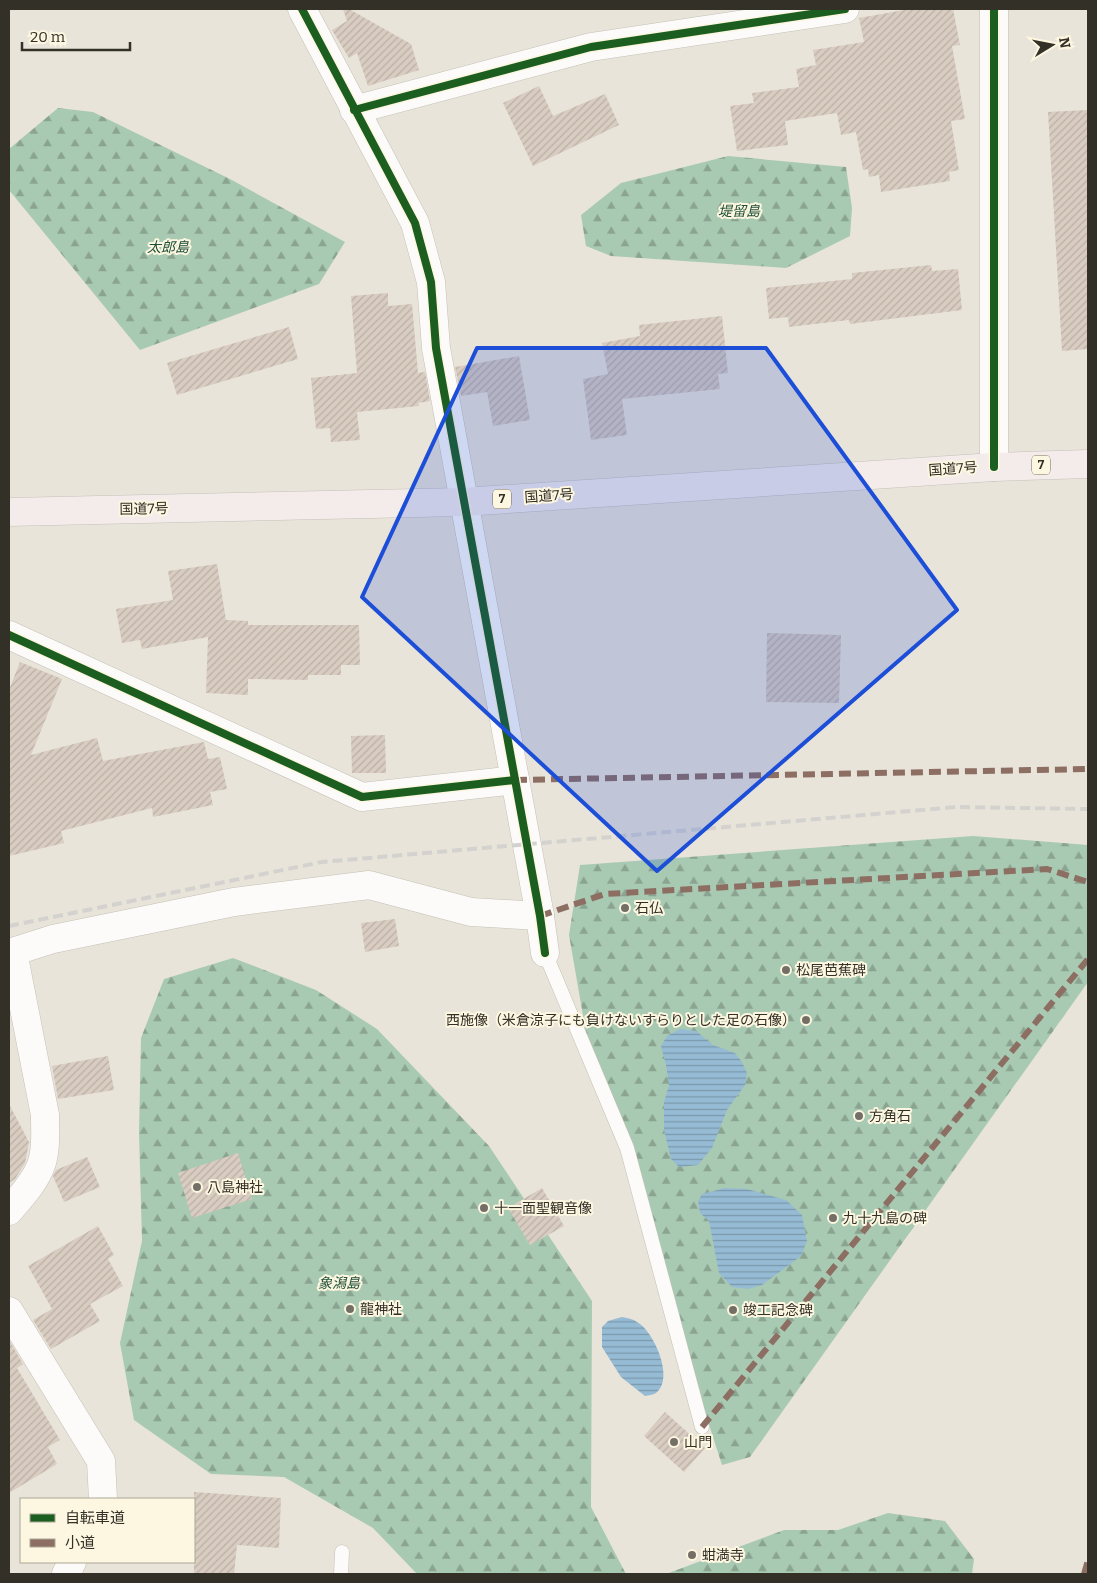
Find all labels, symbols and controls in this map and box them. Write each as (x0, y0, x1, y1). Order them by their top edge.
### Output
scale bar (22, 20, 130, 52)
north arrow (1027, 20, 1077, 70)
text: 20 m (30, 28, 66, 46)
text: N (1055, 36, 1074, 50)
park label: 堤留島 (718, 203, 761, 220)
park label: 太郎島 (147, 239, 190, 256)
road number: 7 (1032, 456, 1050, 474)
street label: 国道7号 (928, 459, 978, 479)
street label: 国道7号 (524, 486, 574, 506)
road number: 7 (493, 489, 511, 508)
street label: 国道7号 (119, 500, 169, 518)
place label: 石仏 (635, 900, 663, 917)
marker: 石仏 (619, 902, 631, 914)
place label: 松尾芭蕉碑 (796, 962, 866, 979)
marker: 松尾芭蕉碑 (780, 964, 792, 976)
place label: 西施像（米倉涼子にも負けないすらりとした足の石像） (446, 1012, 796, 1029)
marker: 西施像（米倉涼子にも負けないすらりとした足の石像） (800, 1014, 812, 1026)
place label: 方角石 (869, 1108, 911, 1125)
marker: 方角石 (853, 1110, 865, 1122)
place label: 八島神社 (207, 1179, 263, 1196)
marker: 八島神社 (191, 1181, 203, 1193)
place label: 十一面聖観音像 (494, 1200, 592, 1217)
marker: 十一面聖観音像 (478, 1202, 490, 1214)
place label: 九十九島の碑 (843, 1210, 927, 1227)
marker: 九十九島の碑 (827, 1212, 839, 1224)
park label: 象潟島 (318, 1275, 361, 1292)
place label: 龍神社 (360, 1301, 402, 1318)
place label: 竣工記念碑 (743, 1302, 813, 1319)
marker: 龍神社 (344, 1303, 356, 1315)
marker: 竣工記念碑 (727, 1304, 739, 1316)
place label: 山門 (684, 1434, 712, 1451)
marker: 山門 (668, 1436, 680, 1448)
legend (20, 1498, 195, 1563)
text: 自転車道 (65, 1509, 125, 1527)
text: 小道 (65, 1534, 95, 1552)
place label: 蚶満寺 (702, 1547, 744, 1564)
marker: 蚶満寺 (686, 1549, 698, 1561)

